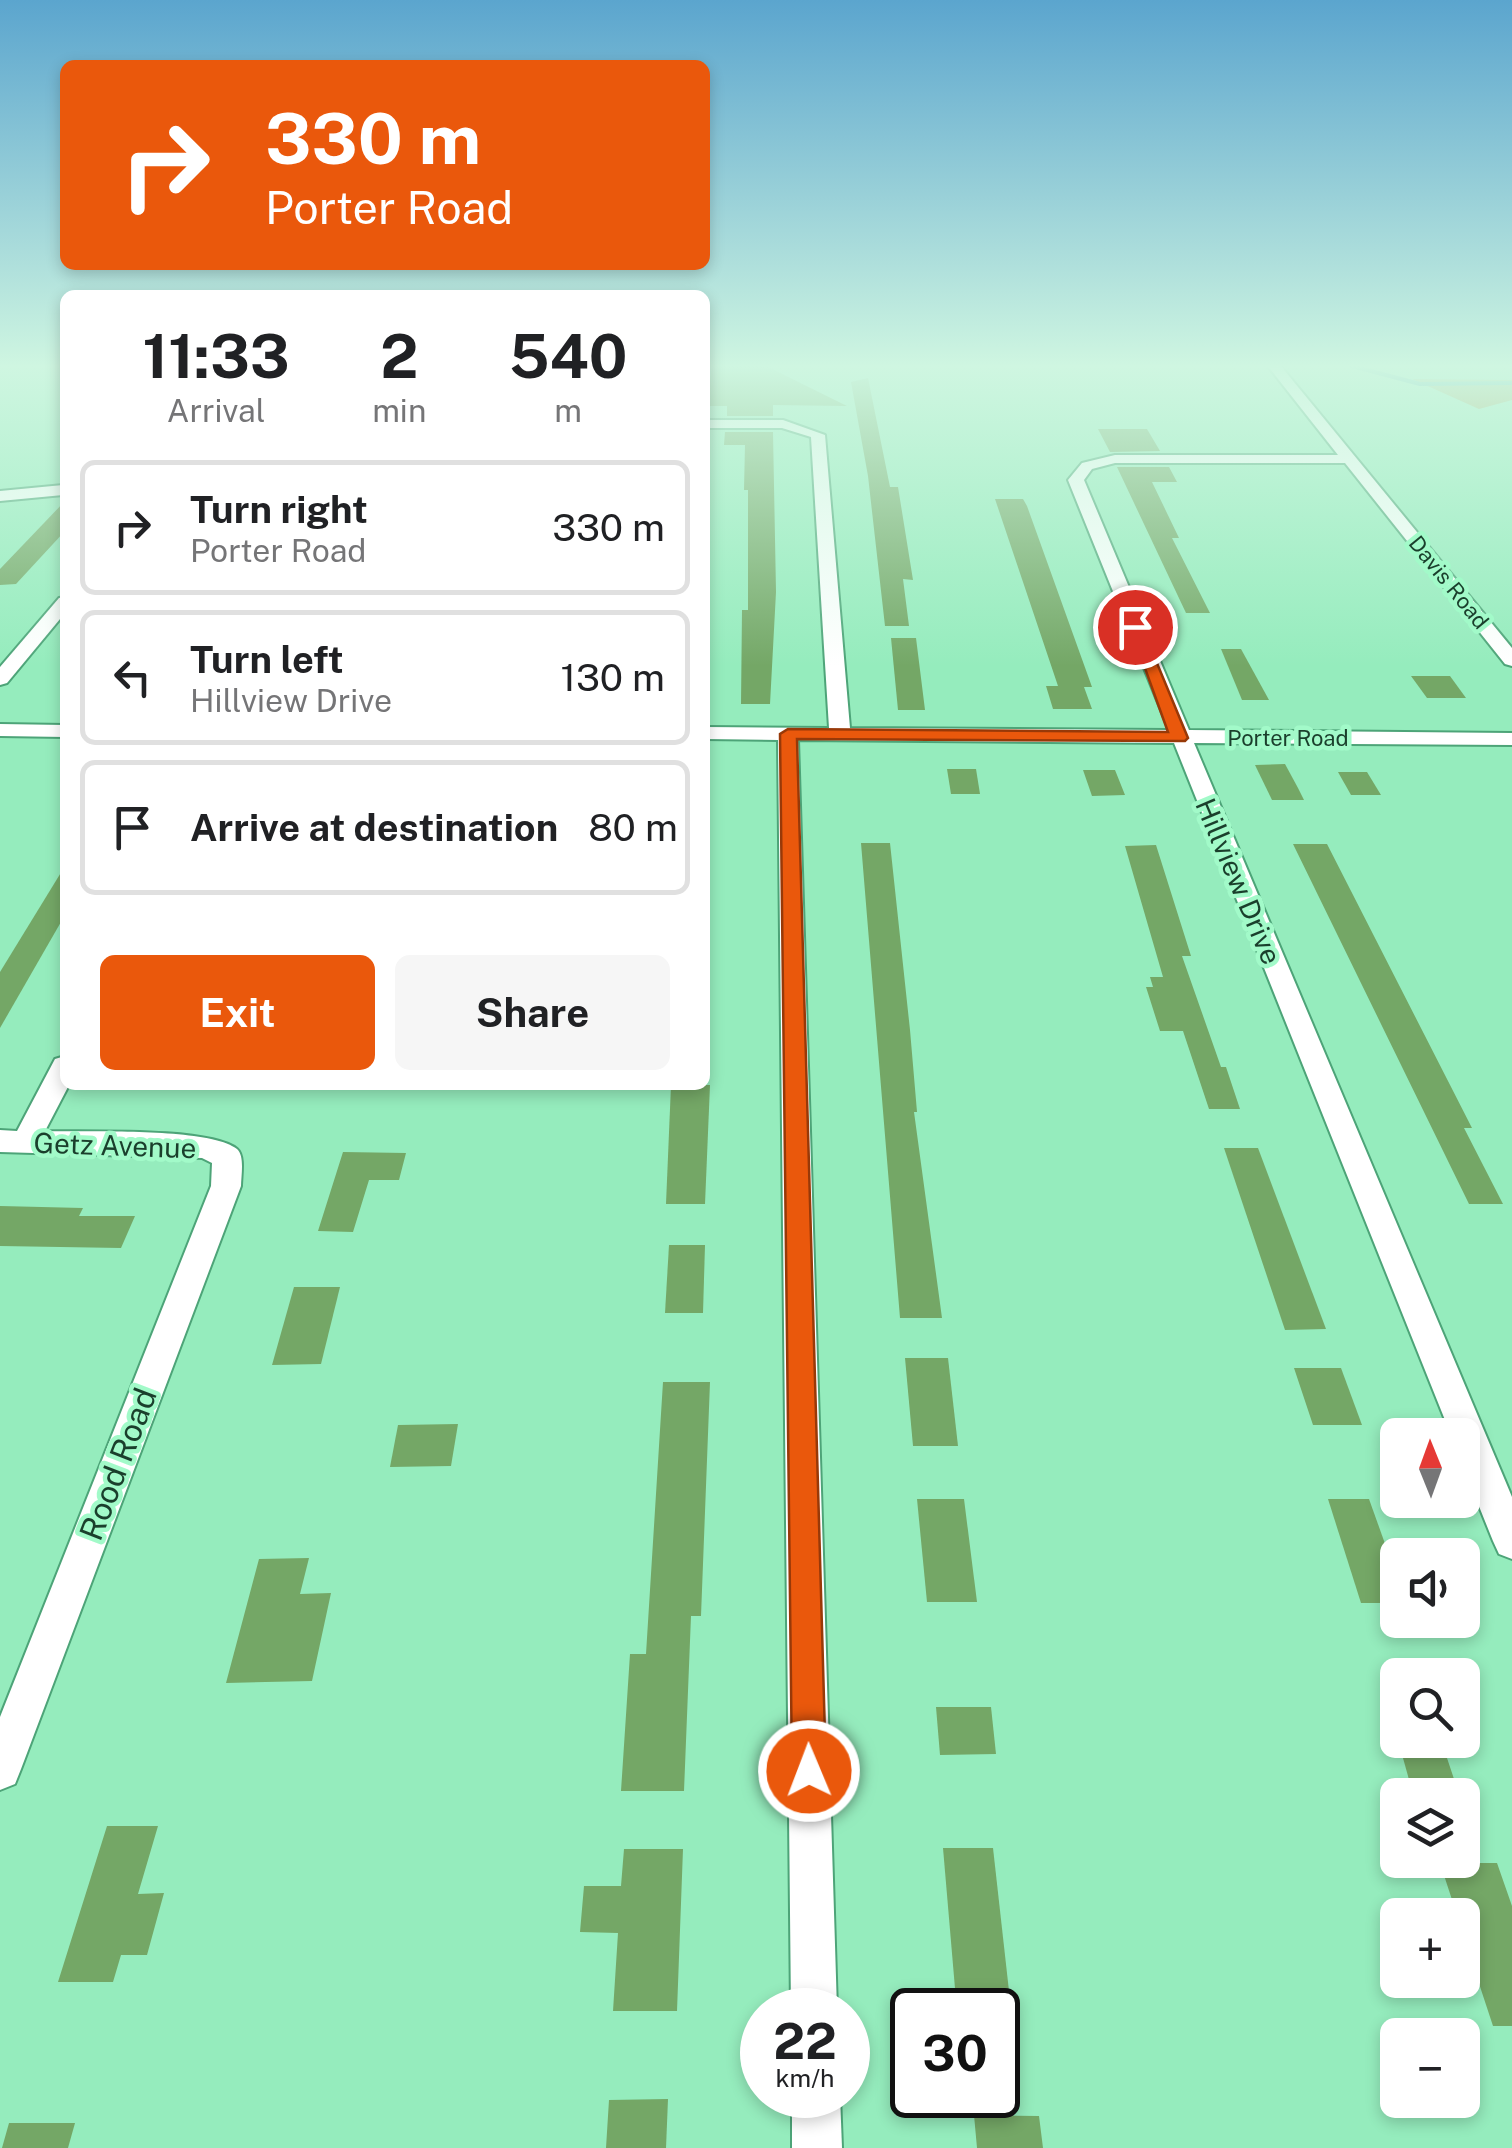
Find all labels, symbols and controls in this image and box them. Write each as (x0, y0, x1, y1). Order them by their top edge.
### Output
text: 330 m (265, 97, 481, 180)
icon: right (100, 100, 230, 230)
text: Porter Road (265, 181, 513, 234)
text: 11:33 (143, 321, 290, 392)
text: 2 (380, 321, 418, 392)
text: 540 (509, 321, 627, 392)
text: Arrival (167, 392, 265, 429)
text: min (372, 392, 426, 429)
text: m (554, 392, 582, 429)
text: Turn right (190, 487, 368, 532)
icon: right (105, 500, 160, 555)
text: 330 m (552, 505, 665, 550)
street label: Davis Road (1404, 530, 1494, 634)
text: Porter Road (190, 532, 366, 569)
pin (1093, 585, 1178, 670)
icon: arrive (1108, 600, 1163, 655)
text: Turn left (190, 637, 344, 682)
icon: left (105, 650, 160, 705)
text: 130 m (560, 655, 665, 700)
text: Hillview Drive (190, 682, 392, 719)
street label: Porter Road (1227, 725, 1349, 751)
street label: Hillview Drive (1189, 793, 1289, 969)
icon: arrive (105, 800, 160, 855)
text: Arrive at destination (190, 805, 558, 850)
text: 80 m (588, 805, 678, 850)
button: Exit (100, 955, 375, 1070)
button: Share (395, 955, 670, 1070)
street label: Getz Avenue (33, 1126, 197, 1164)
street label: Rood Road (72, 1383, 164, 1545)
north arrow (1380, 1418, 1480, 1518)
map controls (1380, 1418, 1480, 2118)
button: sound (1380, 1538, 1480, 1638)
button: search (1380, 1658, 1480, 1758)
position arrow (757, 1719, 861, 1823)
button: layers (1380, 1778, 1480, 1878)
button: + (1380, 1898, 1480, 1998)
speed limit sign: 30 (890, 1988, 1020, 2118)
text: 22 (773, 2011, 837, 2070)
button: − (1380, 2018, 1480, 2118)
text: km/h (776, 2063, 834, 2093)

